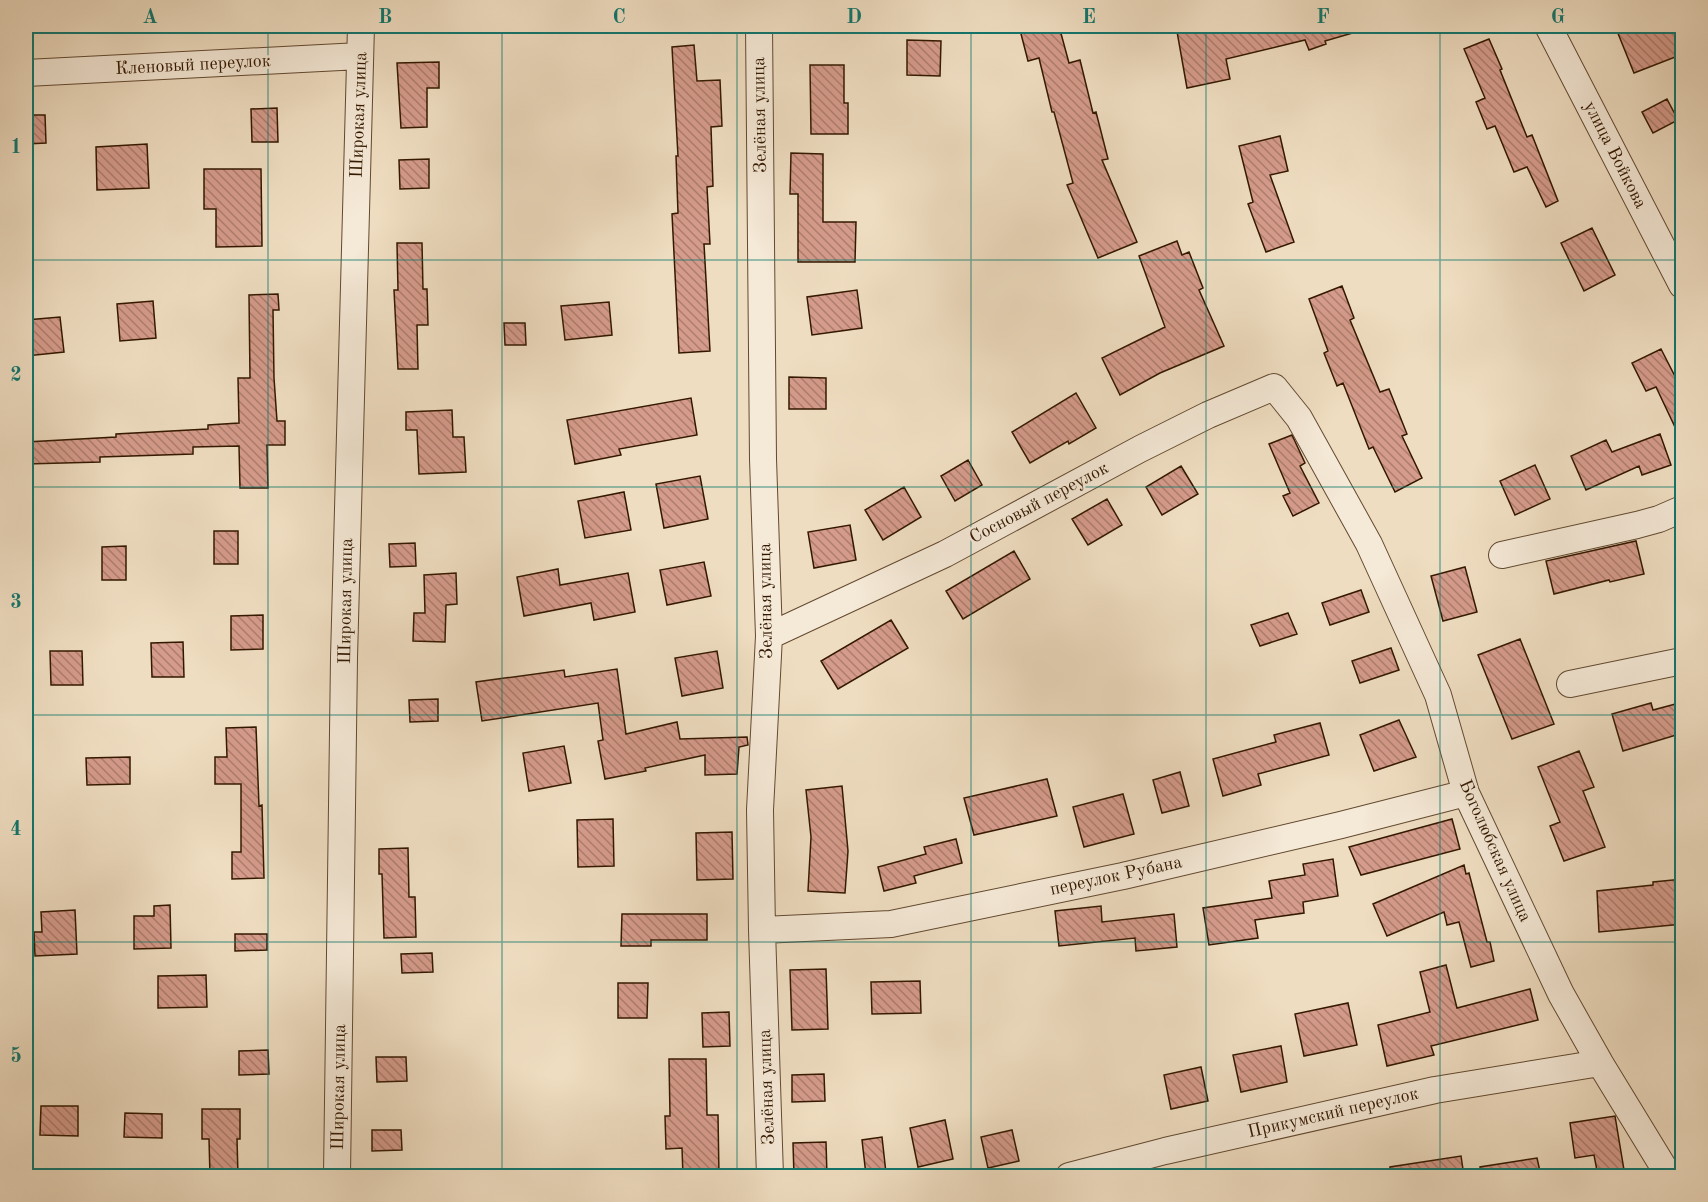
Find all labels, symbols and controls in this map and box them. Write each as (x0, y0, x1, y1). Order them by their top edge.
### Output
text: A (142, 8, 158, 28)
text: B (378, 8, 392, 28)
text: C (612, 8, 626, 28)
text: D (846, 8, 862, 28)
text: E (1082, 8, 1096, 28)
text: F (1316, 8, 1330, 28)
text: G (1551, 8, 1565, 28)
street label: Кленовый переулок (115, 52, 271, 78)
street label: Широкая улица (348, 52, 370, 178)
street label: Зелёная улица (750, 57, 770, 173)
street label: улица Войкова (1580, 99, 1650, 212)
text: 1 (10, 138, 22, 158)
text: 2 (10, 366, 22, 386)
street label: Сосновый переулок (967, 459, 1111, 547)
street label: Широкая улица (336, 538, 356, 664)
street label: Зелёная улица (756, 543, 776, 659)
text: 3 (10, 593, 22, 613)
street label: Боголюбская улица (1456, 777, 1535, 925)
text: 4 (10, 820, 22, 840)
street label: переулок Рубана (1048, 853, 1184, 899)
street label: Широкая улица (329, 1024, 349, 1150)
street label: Зелёная улица (756, 1029, 778, 1145)
text: 5 (10, 1046, 22, 1067)
street label: Прикумский переулок (1246, 1085, 1420, 1141)

